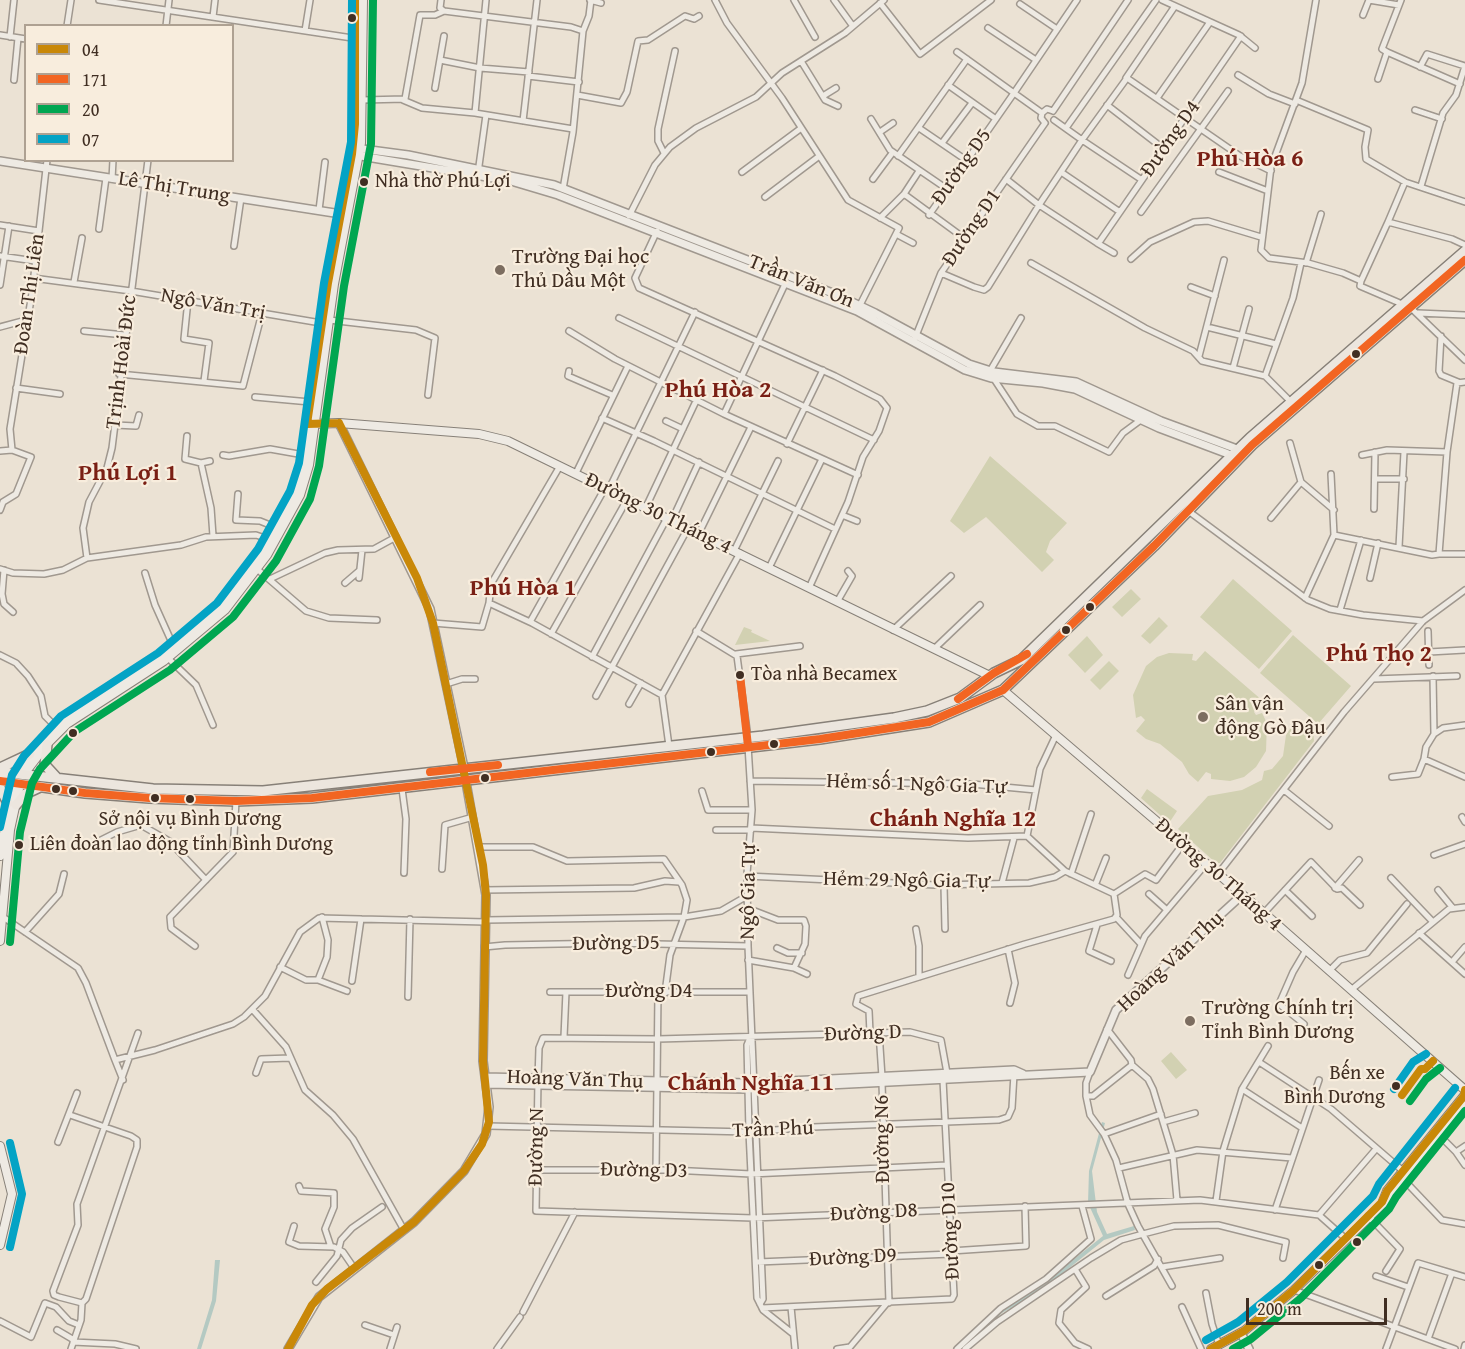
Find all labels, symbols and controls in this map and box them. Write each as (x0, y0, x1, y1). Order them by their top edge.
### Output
unlabelled marker (346, 12, 358, 24)
legend (24, 24, 234, 162)
text: 04 (82, 36, 99, 63)
text: 171 (82, 66, 108, 93)
text: 20 (82, 96, 99, 123)
street label: Đường D4 (1136, 96, 1206, 182)
street label: Đường D5 (927, 124, 997, 210)
text: 07 (82, 126, 99, 153)
district label: Phú Hòa 6 (1197, 146, 1303, 174)
street label: Lê Thị Trung (116, 167, 232, 209)
place label: Nhà thờ Phú Lợi (375, 170, 511, 194)
marker: Nhà thờ Phú Lợi (358, 176, 370, 188)
street label: Đường D1 (937, 185, 1007, 271)
street label: Đoàn Thị Liên (9, 232, 51, 356)
place label: Trường Đại học Thủ Dầu Một (512, 245, 649, 295)
street label: Trần Văn Ơn (745, 249, 857, 315)
marker: Trường Đại học Thủ Dầu Một (493, 263, 507, 277)
street label: Ngô Văn Trị (159, 283, 267, 327)
street label: Trịnh Hoài Đức (101, 293, 143, 431)
unlabelled marker (1350, 348, 1362, 360)
district label: Phú Hòa 2 (665, 377, 771, 405)
district label: Phú Lợi 1 (78, 460, 178, 488)
street label: Đường 30 Tháng 4 (581, 468, 735, 560)
district label: Phú Hòa 1 (470, 575, 576, 603)
unlabelled marker (1084, 601, 1096, 613)
unlabelled marker (1060, 624, 1072, 636)
district label: Phú Thọ 2 (1326, 641, 1432, 669)
place label: Tòa nhà Becamex (751, 663, 897, 687)
marker: Tòa nhà Becamex (734, 669, 746, 681)
place label: Sân vận động Gò Đậu (1215, 692, 1326, 742)
marker: Sân vận động Gò Đậu (1196, 710, 1210, 724)
unlabelled marker (67, 727, 79, 739)
unlabelled marker (768, 738, 780, 750)
unlabelled marker (705, 746, 717, 758)
street label: Hẻm số 1 Ngô Gia Tự (826, 769, 1008, 801)
unlabelled marker (479, 772, 491, 784)
unlabelled marker (50, 783, 62, 795)
unlabelled marker (67, 785, 79, 797)
unlabelled marker (149, 792, 161, 804)
marker: Sở nội vụ Bình Dương (184, 793, 196, 805)
district label: Chánh Nghĩa 12 (870, 806, 1036, 834)
place label: Sở nội vụ Bình Dương (99, 808, 281, 832)
street label: Đường 30 Tháng 4 (1149, 813, 1287, 937)
place label: Liên đoàn lao động tỉnh Bình Dương (30, 833, 333, 857)
marker: Liên đoàn lao động tỉnh Bình Dương (13, 839, 25, 851)
street label: Ngô Gia Tự (736, 842, 762, 940)
street label: Hẻm 29 Ngô Gia Tự (823, 867, 991, 895)
street label: Hoàng Văn Thụ (1113, 906, 1229, 1018)
street label: Đường D5 (572, 931, 660, 957)
street label: Đường D4 (605, 979, 693, 1005)
place label: Trường Chính trị Tỉnh Bình Dương (1202, 996, 1354, 1046)
marker: Trường Chính trị Tỉnh Bình Dương (1183, 1014, 1197, 1028)
street label: Đường D (824, 1020, 902, 1048)
place label: Bến xe Bình Dương (1284, 1062, 1385, 1109)
street label: Hoàng Văn Thụ (506, 1065, 644, 1095)
district label: Chánh Nghĩa 11 (668, 1070, 834, 1098)
marker: Bến xe Bình Dương (1390, 1080, 1402, 1092)
street label: Đường N6 (870, 1095, 896, 1183)
street label: Đường N (524, 1108, 550, 1186)
street label: Trần Phú (732, 1116, 814, 1144)
street label: Đường D3 (600, 1158, 688, 1184)
street label: Đường D10 (936, 1182, 966, 1280)
street label: Đường D8 (830, 1198, 918, 1228)
unlabelled marker (1351, 1236, 1363, 1248)
street label: Đường D9 (809, 1243, 897, 1273)
unlabelled marker (1313, 1259, 1325, 1271)
scale bar (1249, 1286, 1390, 1324)
text: 200 m (1257, 1295, 1302, 1322)

